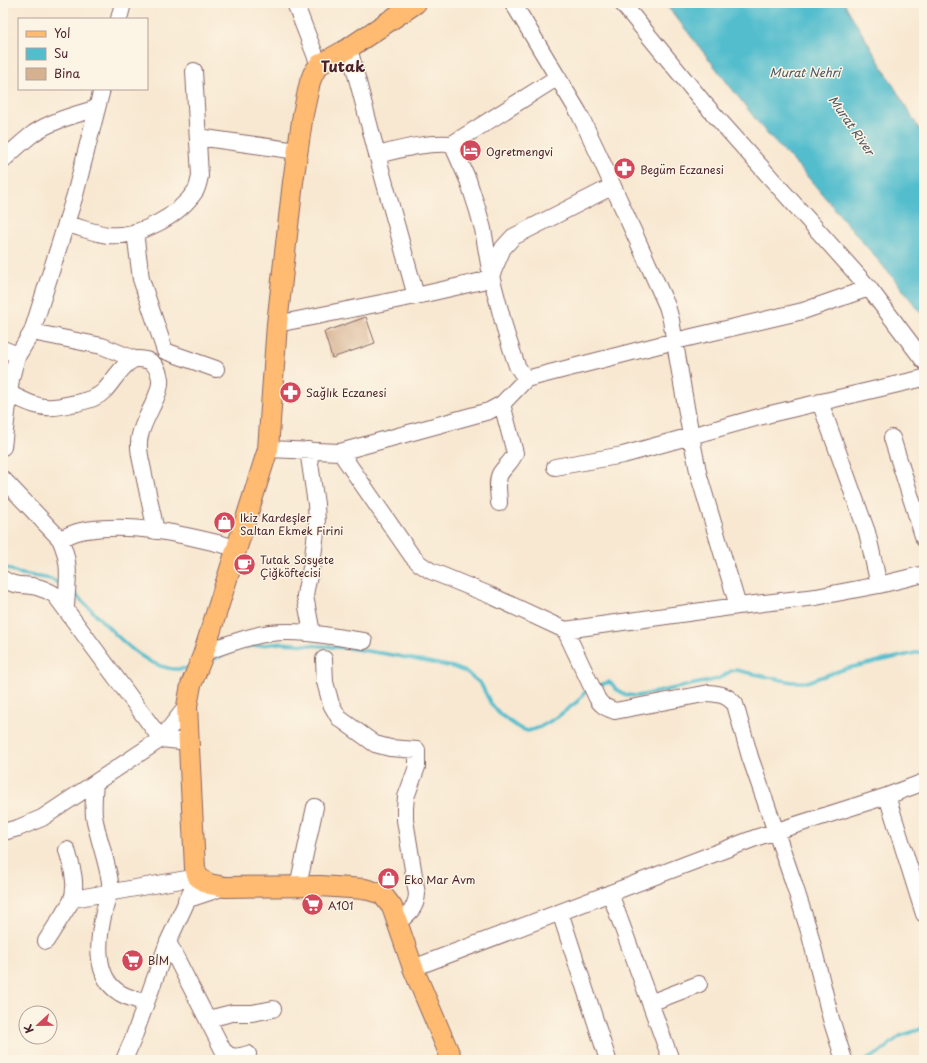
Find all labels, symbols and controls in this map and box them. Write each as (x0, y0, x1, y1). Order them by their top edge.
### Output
legend (18, 18, 148, 90)
text: Yol (54, 24, 70, 42)
text: Su (54, 44, 68, 62)
district label: Tutak (321, 54, 365, 77)
water label: Murat Nehri (770, 63, 842, 81)
text: Bina (54, 64, 80, 82)
water label: Murat River (825, 92, 880, 160)
hotel icon: Ogretmengvi (457, 138, 483, 164)
place label: Ogretmengvi (486, 143, 553, 160)
pharmacy icon: Begüm Eczanesi (612, 156, 638, 182)
place label: Begüm Eczanesi (640, 161, 724, 178)
pharmacy icon: Sağlık Eczanesi (278, 379, 304, 405)
place label: Sağlık Eczanesi (306, 384, 387, 401)
place label: Ikiz Kardeşler Saltan Ekmek Firini (240, 509, 343, 539)
shop icon: Ikiz Kardeşler Saltan Ekmek Firini (212, 510, 238, 536)
place label: Tutak Sosyete Çiğköftecisi (260, 551, 334, 581)
cafe icon: Tutak Sosyete Çiğköftecisi (232, 552, 258, 578)
shop icon: Eko Mar Avm (375, 866, 401, 892)
place label: Eko Mar Avm (404, 871, 475, 888)
supermarket icon: A101 (299, 892, 325, 918)
place label: A101 (328, 897, 353, 914)
supermarket icon: BİM (120, 947, 146, 973)
place label: BİM (148, 952, 169, 969)
north arrow (18, 1005, 58, 1045)
text: K (19, 1022, 38, 1036)

